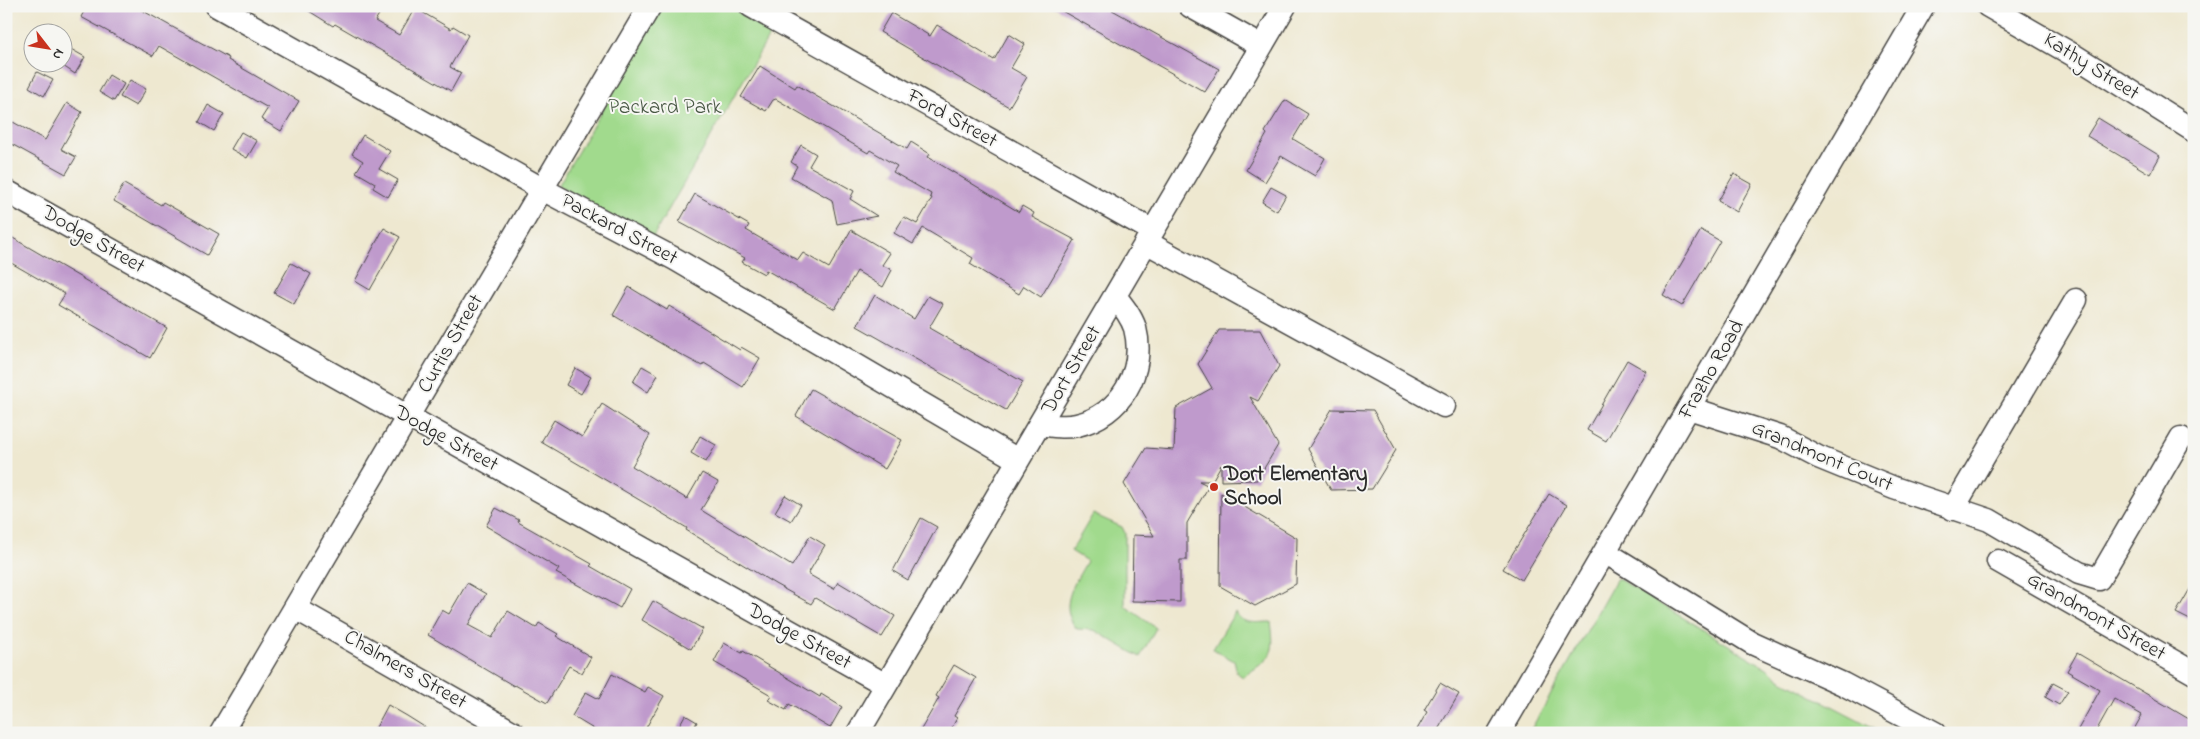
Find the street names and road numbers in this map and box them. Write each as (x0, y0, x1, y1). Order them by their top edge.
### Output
street label: Kathy Street (2036, 26, 2145, 110)
street label: Ford Street (901, 81, 1003, 156)
street label: Packard Street (555, 187, 683, 273)
street label: Dodge Street (34, 198, 150, 284)
street label: Curtis Street (411, 289, 491, 399)
street label: Frazho Road (1671, 315, 1753, 426)
street label: Dort Street (1034, 320, 1110, 421)
street label: Dodge Street (387, 397, 504, 482)
street label: Grandmont Court (1747, 414, 1897, 500)
street label: Grandmont Street (2021, 565, 2171, 669)
street label: Dodge Street (740, 595, 857, 680)
street label: Chalmers Street (338, 623, 472, 717)

